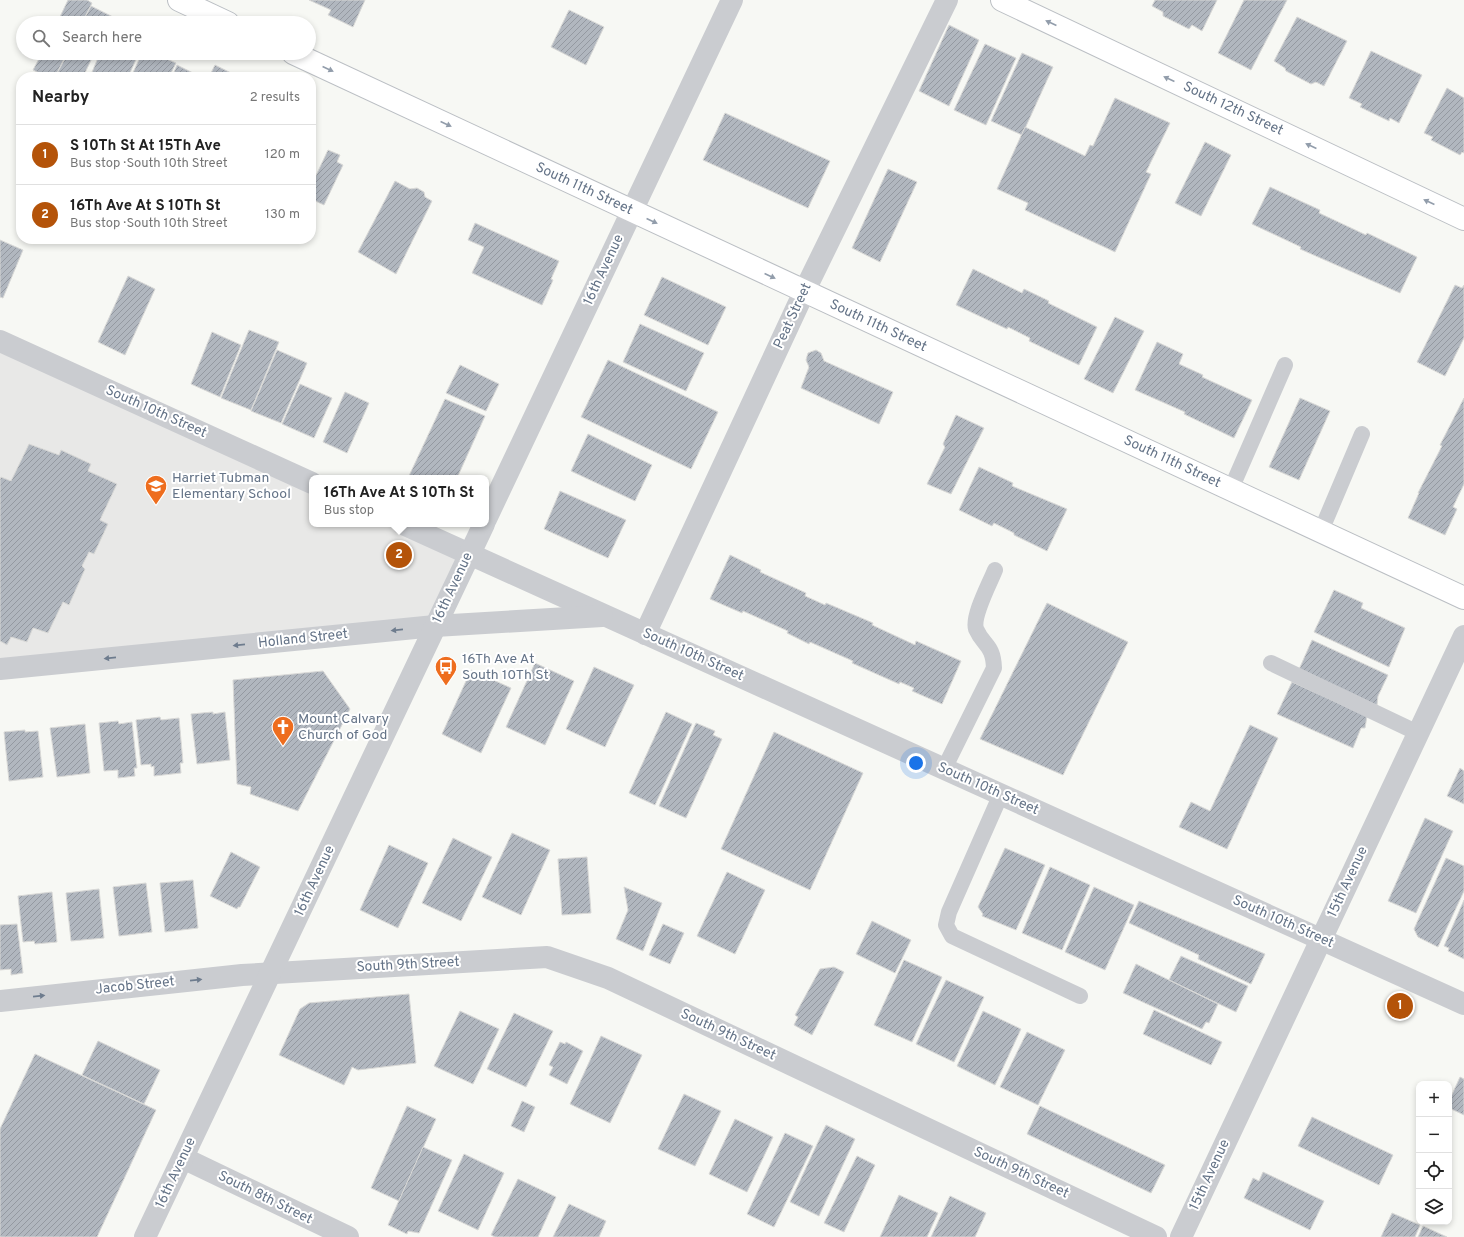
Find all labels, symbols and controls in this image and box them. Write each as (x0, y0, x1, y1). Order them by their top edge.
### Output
search box (16, 16, 316, 60)
one-way arrow (1045, 20, 1057, 26)
icon: search (30, 27, 52, 49)
text: Search here (62, 29, 142, 48)
one-way arrow (322, 66, 334, 73)
one-way arrow (1163, 76, 1174, 82)
street label: South 12th Street (1180, 78, 1286, 140)
text: Nearby (32, 87, 89, 109)
text: 2 results (250, 90, 300, 106)
one-way arrow (440, 121, 451, 127)
text: S 10Th St At 15Th Ave (70, 137, 221, 156)
one-way arrow (1306, 143, 1317, 149)
text: 1 (42, 147, 48, 163)
text: 120 m (265, 147, 300, 163)
text: Bus stop · South 10th Street (70, 156, 228, 172)
street label: South 11th Street (533, 159, 635, 219)
text: 16Th Ave At S 10Th St (70, 197, 221, 216)
one-way arrow (1423, 199, 1434, 205)
text: 2 (41, 207, 49, 223)
text: 130 m (265, 207, 300, 223)
text: Bus stop · South 10th Street (70, 216, 228, 232)
one-way arrow (647, 218, 658, 224)
street label: 16th Avenue (580, 232, 628, 308)
one-way arrow (765, 273, 776, 279)
street label: Peat Street (770, 280, 816, 352)
street label: South 11th Street (827, 296, 929, 356)
street label: South 10th Street (103, 382, 209, 442)
street label: South 11th Street (1121, 432, 1223, 492)
place label: Harriet Tubman Elementary School (172, 470, 291, 503)
school or university icon: Harriet Tubman Elementary School (143, 473, 169, 506)
popup (309, 475, 489, 527)
text: 16Th Ave At S 10Th St (324, 484, 474, 503)
text: Bus stop (324, 503, 374, 519)
pin: 2 (386, 540, 412, 570)
street label: 16th Avenue (429, 550, 477, 626)
street label: South 10th Street (640, 625, 746, 685)
street label: Holland Street (257, 626, 349, 652)
one-way arrow (391, 626, 403, 633)
one-way arrow (233, 642, 245, 649)
place label: 16Th Ave At South 10Th St (462, 651, 549, 684)
bus stop icon: 16Th Ave At South 10Th St (433, 654, 459, 687)
one-way arrow (104, 655, 116, 661)
place label: Mount Calvary Church of God (298, 711, 389, 744)
church icon: Mount Calvary Church of God (270, 714, 296, 747)
your location (906, 753, 926, 773)
street label: South 10th Street (935, 759, 1041, 819)
street label: 16th Avenue (291, 843, 339, 919)
street label: 15th Avenue (1324, 844, 1372, 920)
street label: South 10th Street (1230, 892, 1336, 952)
street label: South 9th Street (356, 954, 460, 976)
street label: Jacob Street (94, 973, 176, 999)
one-way arrow (190, 977, 202, 983)
pin: 1 (1387, 991, 1413, 1021)
one-way arrow (33, 993, 45, 1000)
street label: South 9th Street (678, 1006, 778, 1064)
map controls (1416, 1081, 1452, 1225)
button: + (1416, 1081, 1452, 1117)
button: − (1416, 1117, 1452, 1153)
street label: 16th Avenue (152, 1135, 200, 1211)
street label: 15th Avenue (1186, 1137, 1234, 1213)
street label: South 9th Street (971, 1144, 1071, 1202)
button: locate (1416, 1153, 1452, 1189)
street label: South 8th Street (215, 1168, 315, 1228)
button: layers (1416, 1189, 1452, 1225)

